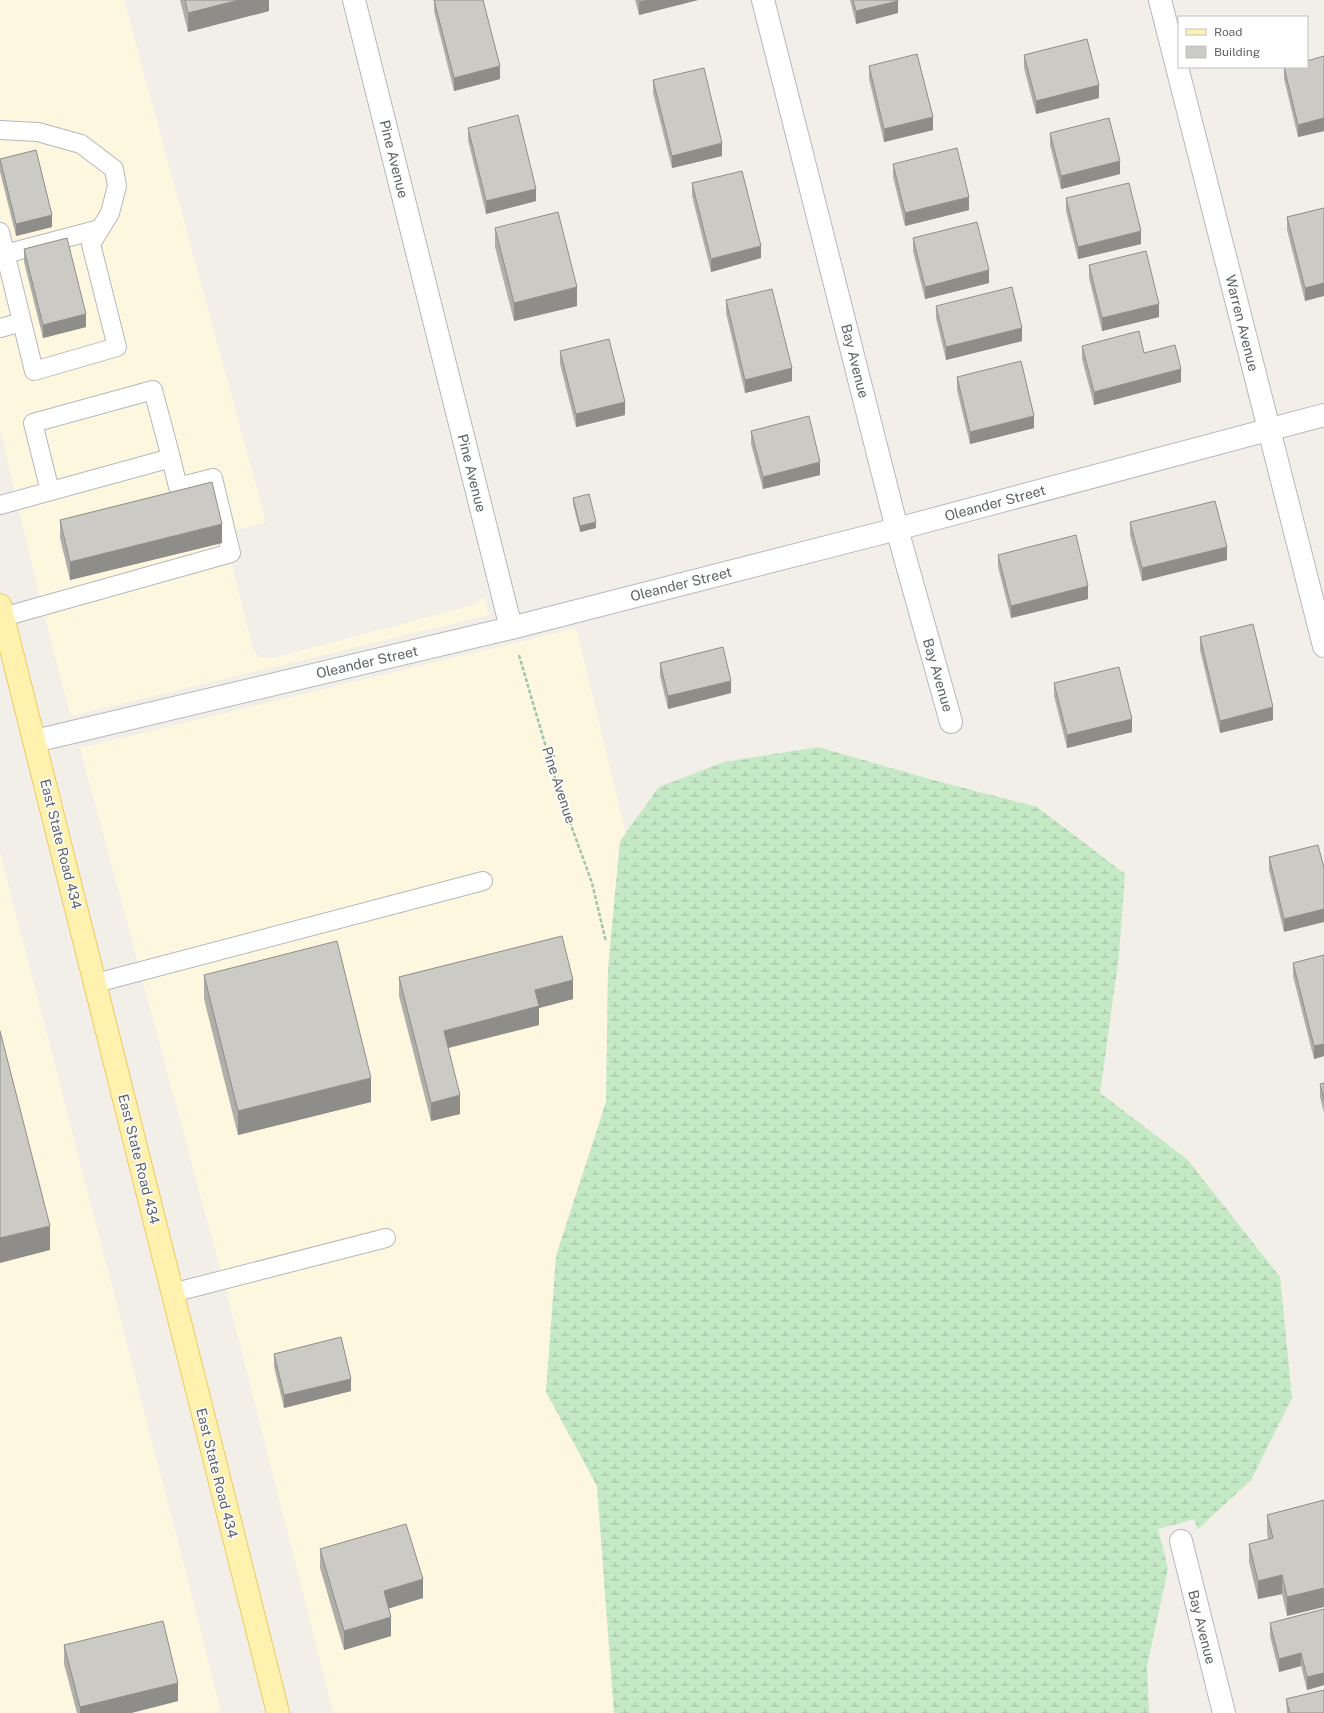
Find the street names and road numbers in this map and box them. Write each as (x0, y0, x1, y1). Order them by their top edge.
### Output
street label: Pine Avenue (377, 118, 411, 200)
street label: Warren Avenue (1222, 273, 1262, 373)
street label: Bay Avenue (838, 322, 872, 400)
street label: Pine Avenue (455, 432, 489, 514)
street label: Oleander Street (943, 482, 1047, 524)
street label: Oleander Street (629, 564, 733, 604)
street label: Bay Avenue (920, 636, 956, 714)
street label: Oleander Street (315, 643, 419, 681)
street label: Pine Avenue (539, 745, 579, 826)
street label: East State Road 434 (37, 777, 85, 911)
street label: East State Road 434 (115, 1092, 163, 1226)
street label: East State Road 434 (193, 1406, 241, 1540)
street label: Bay Avenue (1185, 1588, 1219, 1666)

